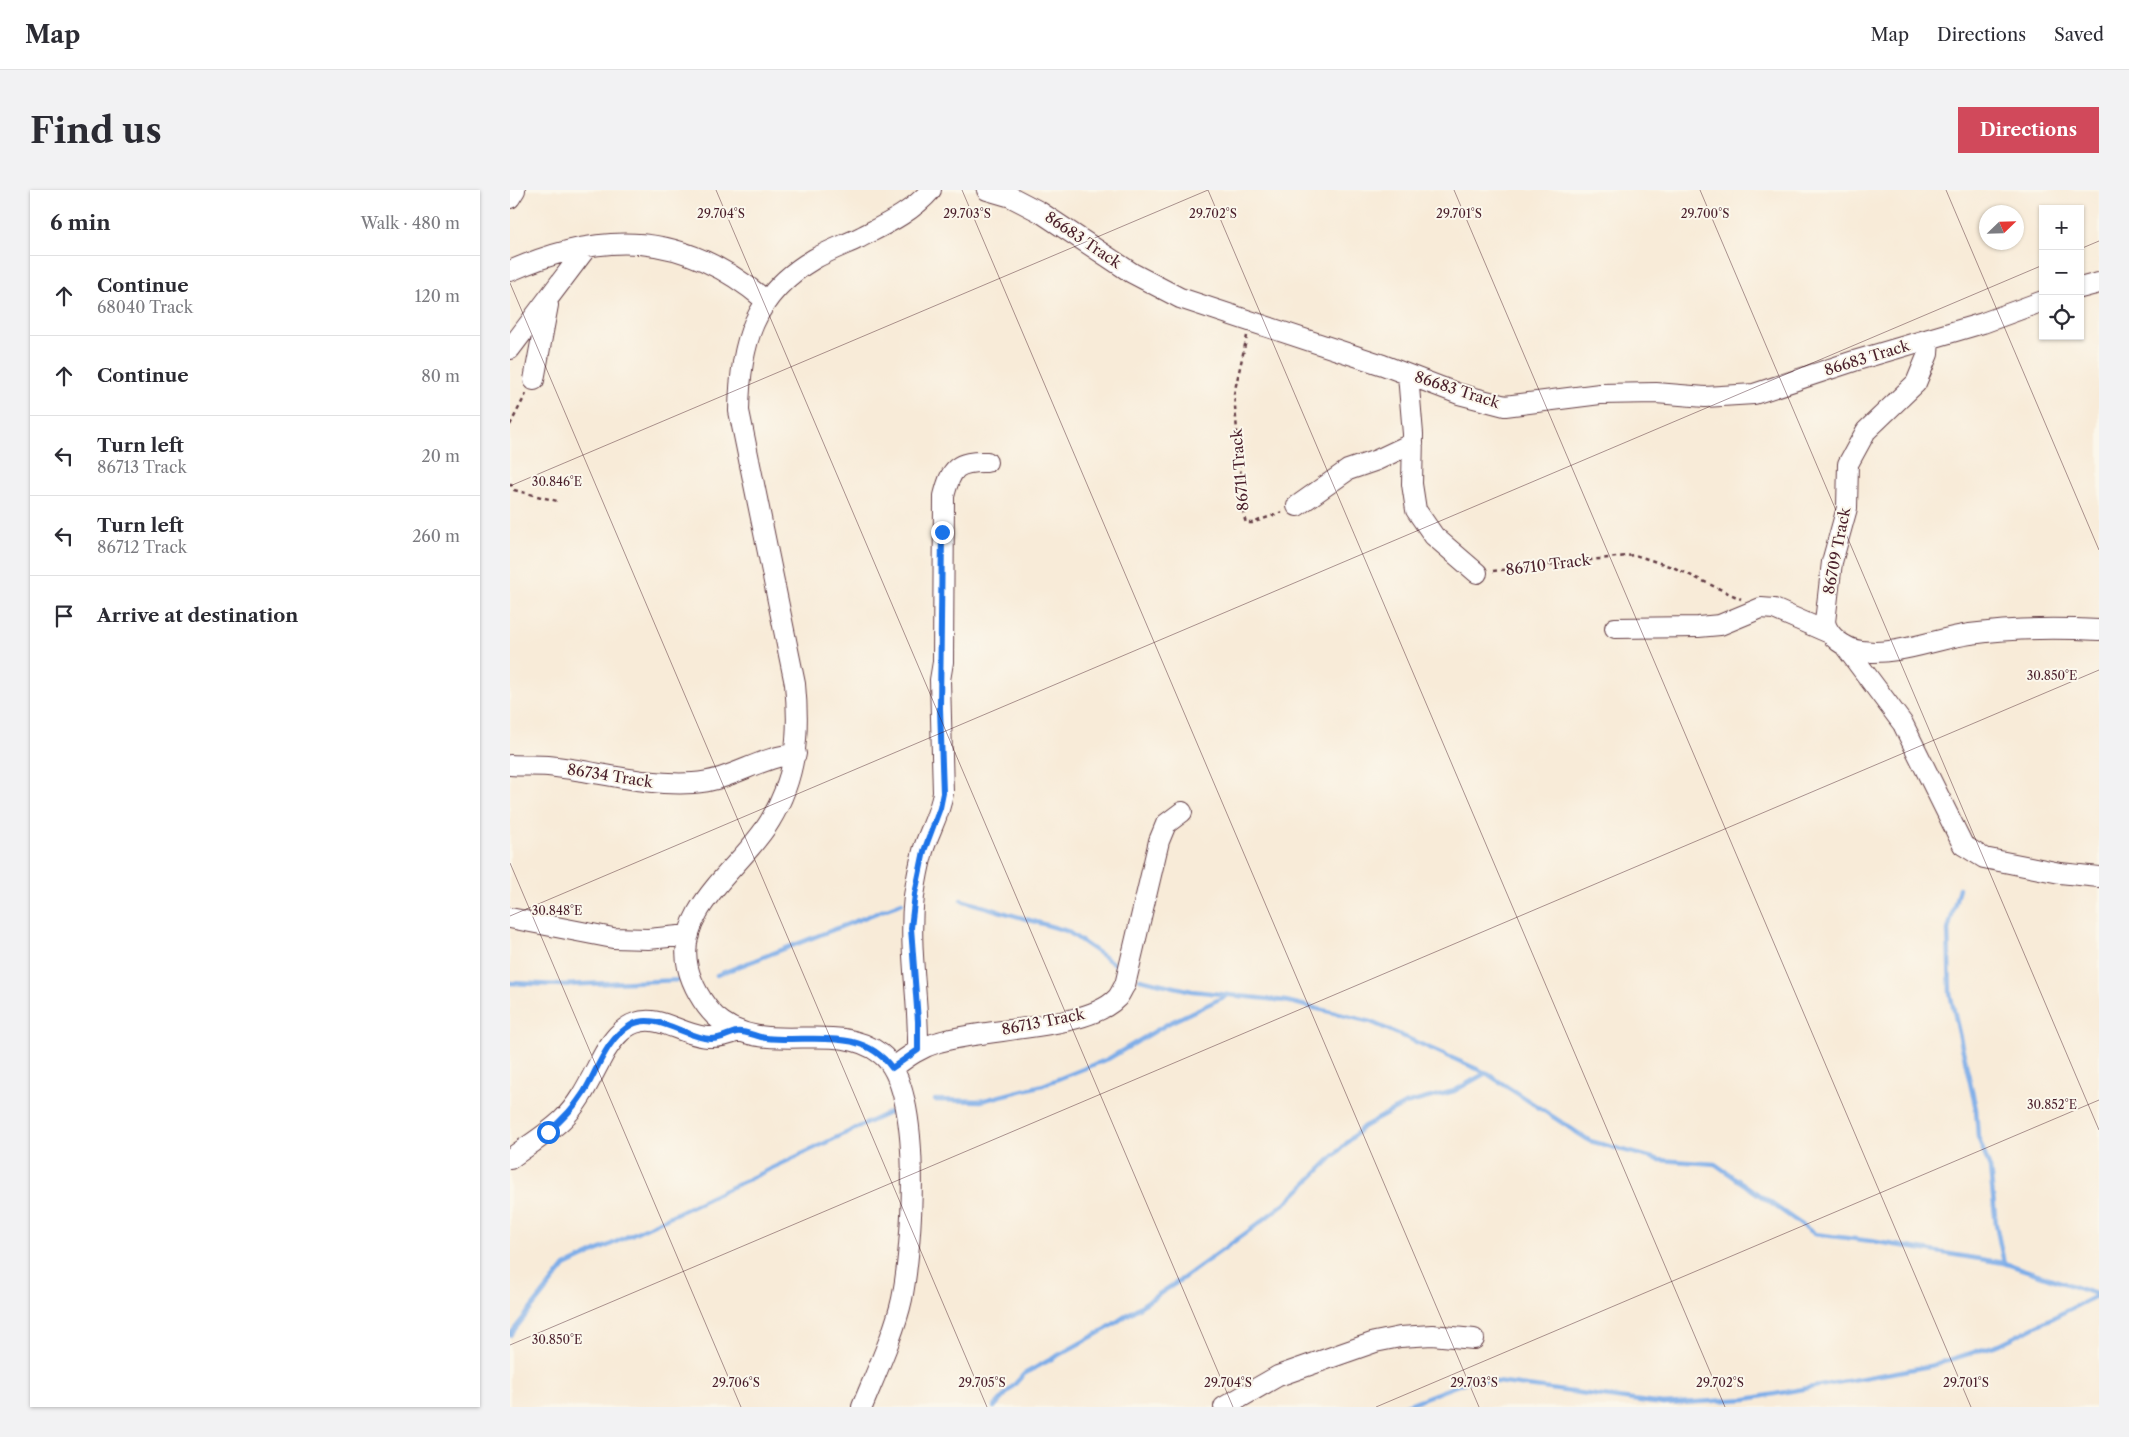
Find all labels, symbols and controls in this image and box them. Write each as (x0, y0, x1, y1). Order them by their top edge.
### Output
text: Map (25, 20, 80, 49)
text: Map (1870, 24, 1909, 46)
text: Directions (1937, 24, 2026, 46)
text: Saved (2054, 24, 2104, 46)
button: Directions (1958, 107, 2099, 153)
text: Find us (30, 109, 162, 152)
north arrow (1979, 205, 2024, 250)
map controls (2039, 205, 2084, 340)
button: + (2039, 205, 2084, 250)
text: 29.704°S (697, 206, 745, 221)
text: 29.703°S (943, 206, 991, 221)
text: 29.702°S (1189, 206, 1237, 221)
text: 29.701°S (1436, 206, 1482, 221)
text: 29.700°S (1681, 206, 1729, 221)
street label: 86683 Track (1041, 207, 1126, 273)
text: 6 min (50, 210, 111, 235)
text: Walk · 480 m (361, 213, 460, 233)
button: − (2039, 250, 2084, 295)
text: Continue (97, 274, 189, 297)
icon: ahead (50, 282, 78, 310)
text: 120 m (415, 286, 460, 306)
button: locate (2039, 295, 2084, 340)
text: 68040 Track (97, 297, 193, 317)
street label: 86683 Track (1822, 335, 1913, 380)
icon: ahead (50, 362, 78, 390)
text: Continue (97, 364, 189, 387)
text: 80 m (421, 366, 460, 386)
street label: 86683 Track (1412, 367, 1503, 413)
street label: 86711 Track (1226, 427, 1253, 512)
text: Turn left (97, 434, 184, 457)
icon: left (50, 442, 78, 470)
text: 20 m (421, 446, 460, 466)
text: 86713 Track (97, 457, 187, 477)
text: 30.846°E (532, 474, 582, 489)
street label: 86709 Track (1819, 505, 1854, 596)
text: Turn left (97, 514, 184, 537)
route end (931, 521, 954, 544)
icon: left (50, 522, 78, 550)
text: 260 m (412, 526, 460, 546)
text: 86712 Track (97, 537, 187, 557)
street label: 86710 Track (1504, 550, 1593, 579)
icon: arrive (50, 602, 78, 630)
text: Arrive at destination (97, 604, 298, 627)
text: 30.850°E (2027, 668, 2077, 683)
street label: 86734 Track (566, 759, 656, 792)
text: 30.848°E (532, 903, 582, 918)
street label: 86713 Track (1000, 1004, 1087, 1039)
text: 30.852°E (2027, 1097, 2077, 1112)
route start (537, 1121, 560, 1144)
text: 30.850°E (532, 1332, 582, 1347)
text: 29.706°S (712, 1375, 760, 1390)
text: 29.705°S (958, 1375, 1006, 1390)
text: 29.704°S (1204, 1375, 1252, 1390)
text: 29.703°S (1450, 1375, 1498, 1390)
text: 29.702°S (1696, 1375, 1744, 1390)
text: 29.701°S (1943, 1375, 1989, 1390)

